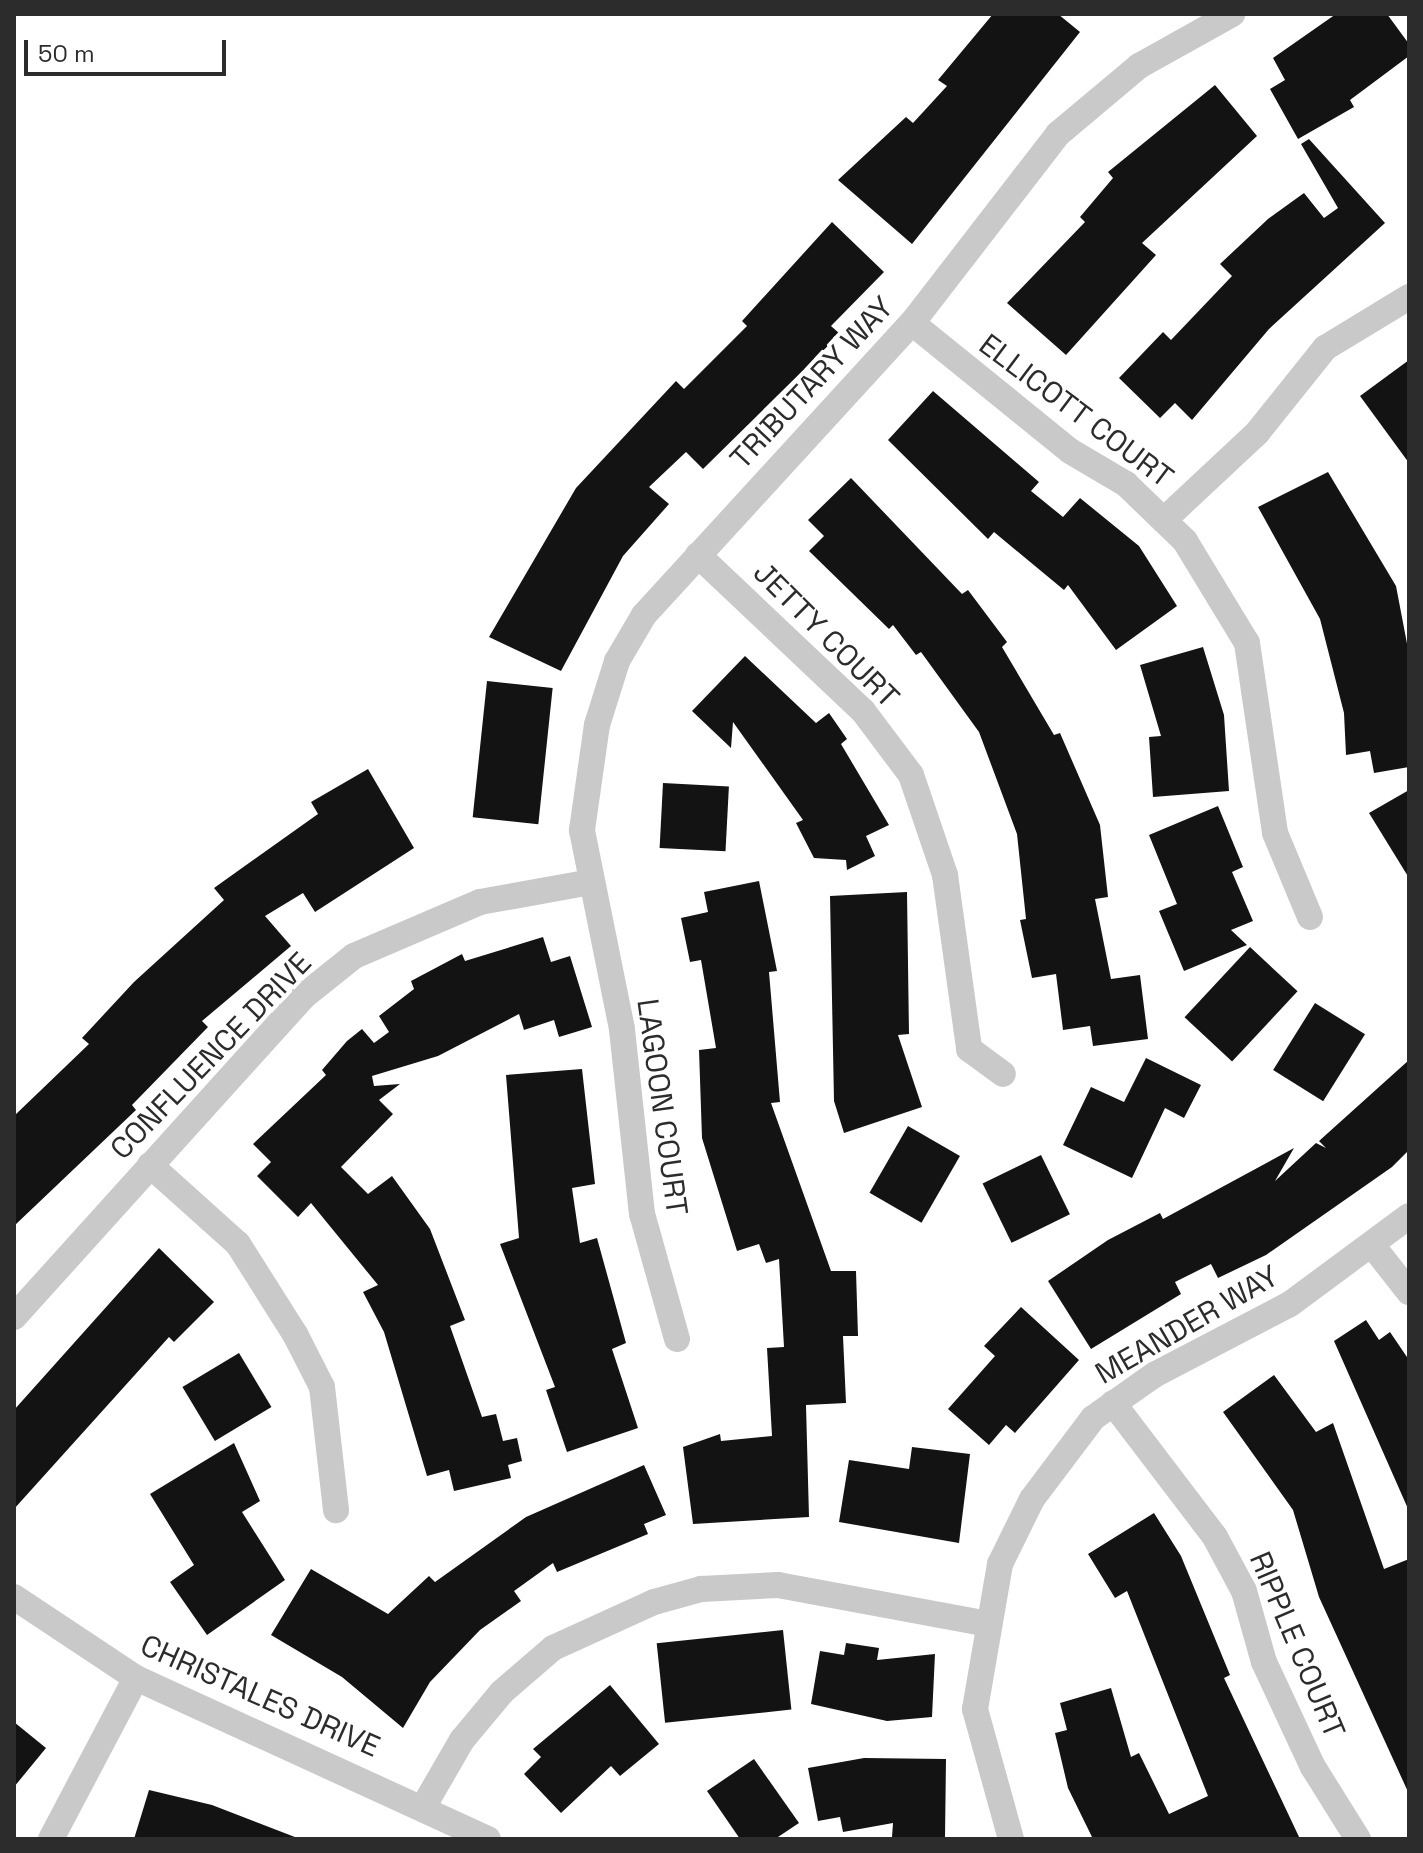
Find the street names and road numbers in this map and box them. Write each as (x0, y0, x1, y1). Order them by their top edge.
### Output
street label: TRIBUTARY WAY (723, 289, 901, 477)
street label: ELLICOTT COURT (972, 326, 1180, 496)
street label: JETTY COURT (746, 555, 906, 715)
street label: CONFLUENCE DRIVE (103, 945, 319, 1167)
street label: LAGOON COURT (629, 996, 695, 1218)
street label: MEANDER WAY (1089, 1258, 1285, 1392)
street label: RIPPLE COURT (1242, 1546, 1352, 1744)
street label: CHRISTALES DRIVE (135, 1627, 385, 1765)

